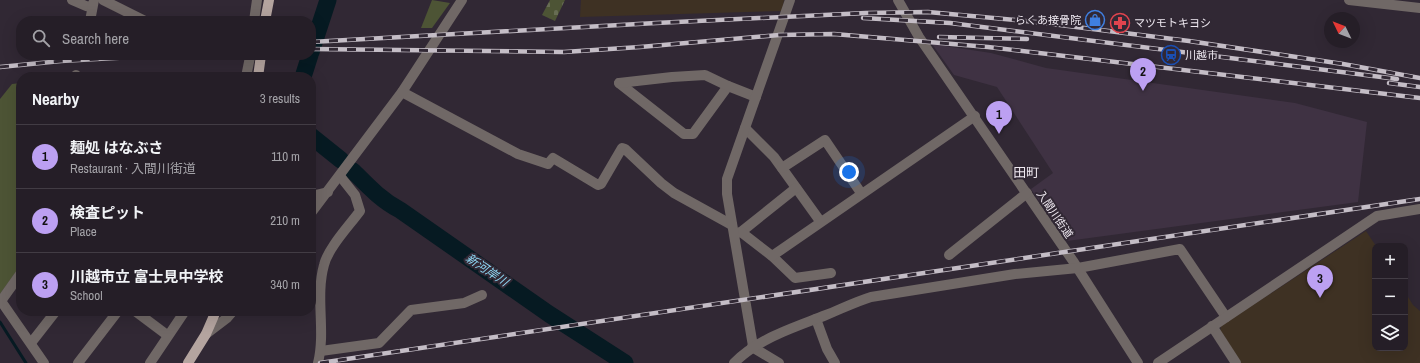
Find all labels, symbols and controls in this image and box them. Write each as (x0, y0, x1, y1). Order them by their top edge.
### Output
shop icon: らくあ接骨院 (1084, 9, 1106, 31)
pharmacy icon: マツモトキヨシ (1109, 12, 1131, 34)
north arrow (1324, 12, 1360, 48)
place label: らくあ接骨院 (1015, 13, 1081, 27)
search box (16, 16, 316, 60)
place label: マツモトキヨシ (1134, 16, 1211, 30)
icon: search (30, 27, 52, 49)
text: Search here (62, 28, 129, 49)
station icon: 川越市 (1160, 44, 1182, 66)
place label: 川越市 (1185, 48, 1218, 62)
pin: 2 (1130, 58, 1156, 91)
text: Nearby (32, 87, 79, 110)
text: 3 results (260, 90, 300, 107)
pin: 1 (986, 101, 1012, 134)
text: 麺処 はなぶさ (70, 137, 163, 158)
text: 1 (42, 148, 48, 165)
text: 110 m (271, 148, 300, 165)
text: Restaurant · 入間川街道 (70, 160, 196, 177)
your location (839, 162, 859, 182)
district label: 田町 (1013, 164, 1039, 181)
street label: 入間川街道 (1034, 187, 1076, 241)
text: 検査ピット (70, 202, 145, 223)
text: 2 (42, 212, 48, 229)
text: 210 m (270, 212, 300, 229)
text: Place (70, 223, 97, 240)
map controls (1372, 243, 1408, 351)
button: + (1372, 243, 1408, 279)
water label: 新河岸川 (463, 250, 513, 291)
pin: 3 (1307, 265, 1333, 298)
text: 川越市立 富士見中学校 (70, 266, 223, 287)
text: 3 (42, 276, 48, 293)
text: 340 m (270, 276, 300, 293)
button: − (1372, 279, 1408, 315)
text: School (70, 287, 103, 304)
button: layers (1372, 315, 1408, 351)

